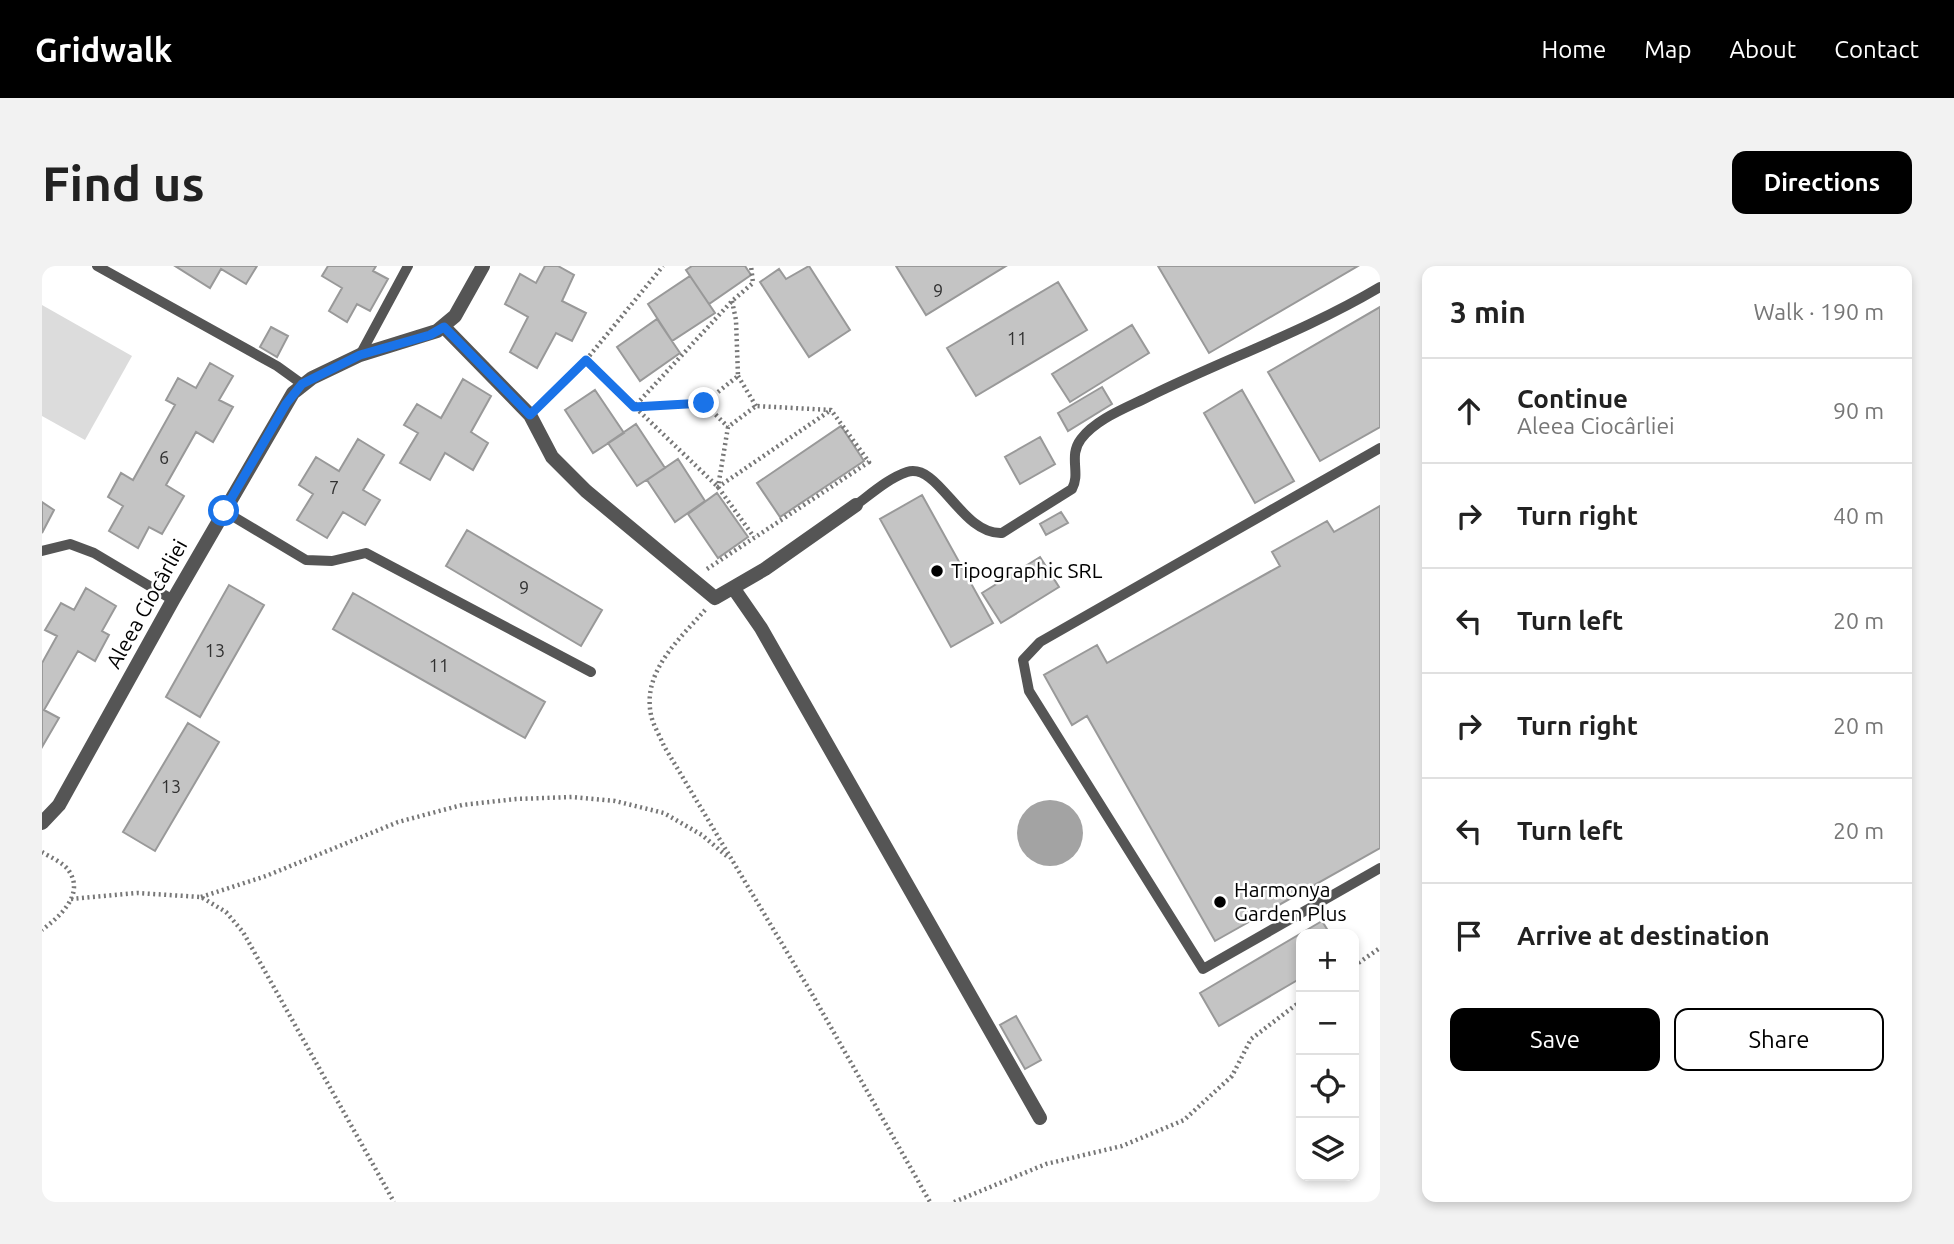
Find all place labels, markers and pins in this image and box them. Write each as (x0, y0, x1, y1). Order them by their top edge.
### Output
place label: Tipographic SRL (951, 558, 1103, 582)
marker: Tipographic SRL (929, 563, 945, 579)
place label: Harmonya Garden Plus (1234, 877, 1347, 925)
marker: Harmonya Garden Plus (1212, 894, 1228, 910)

